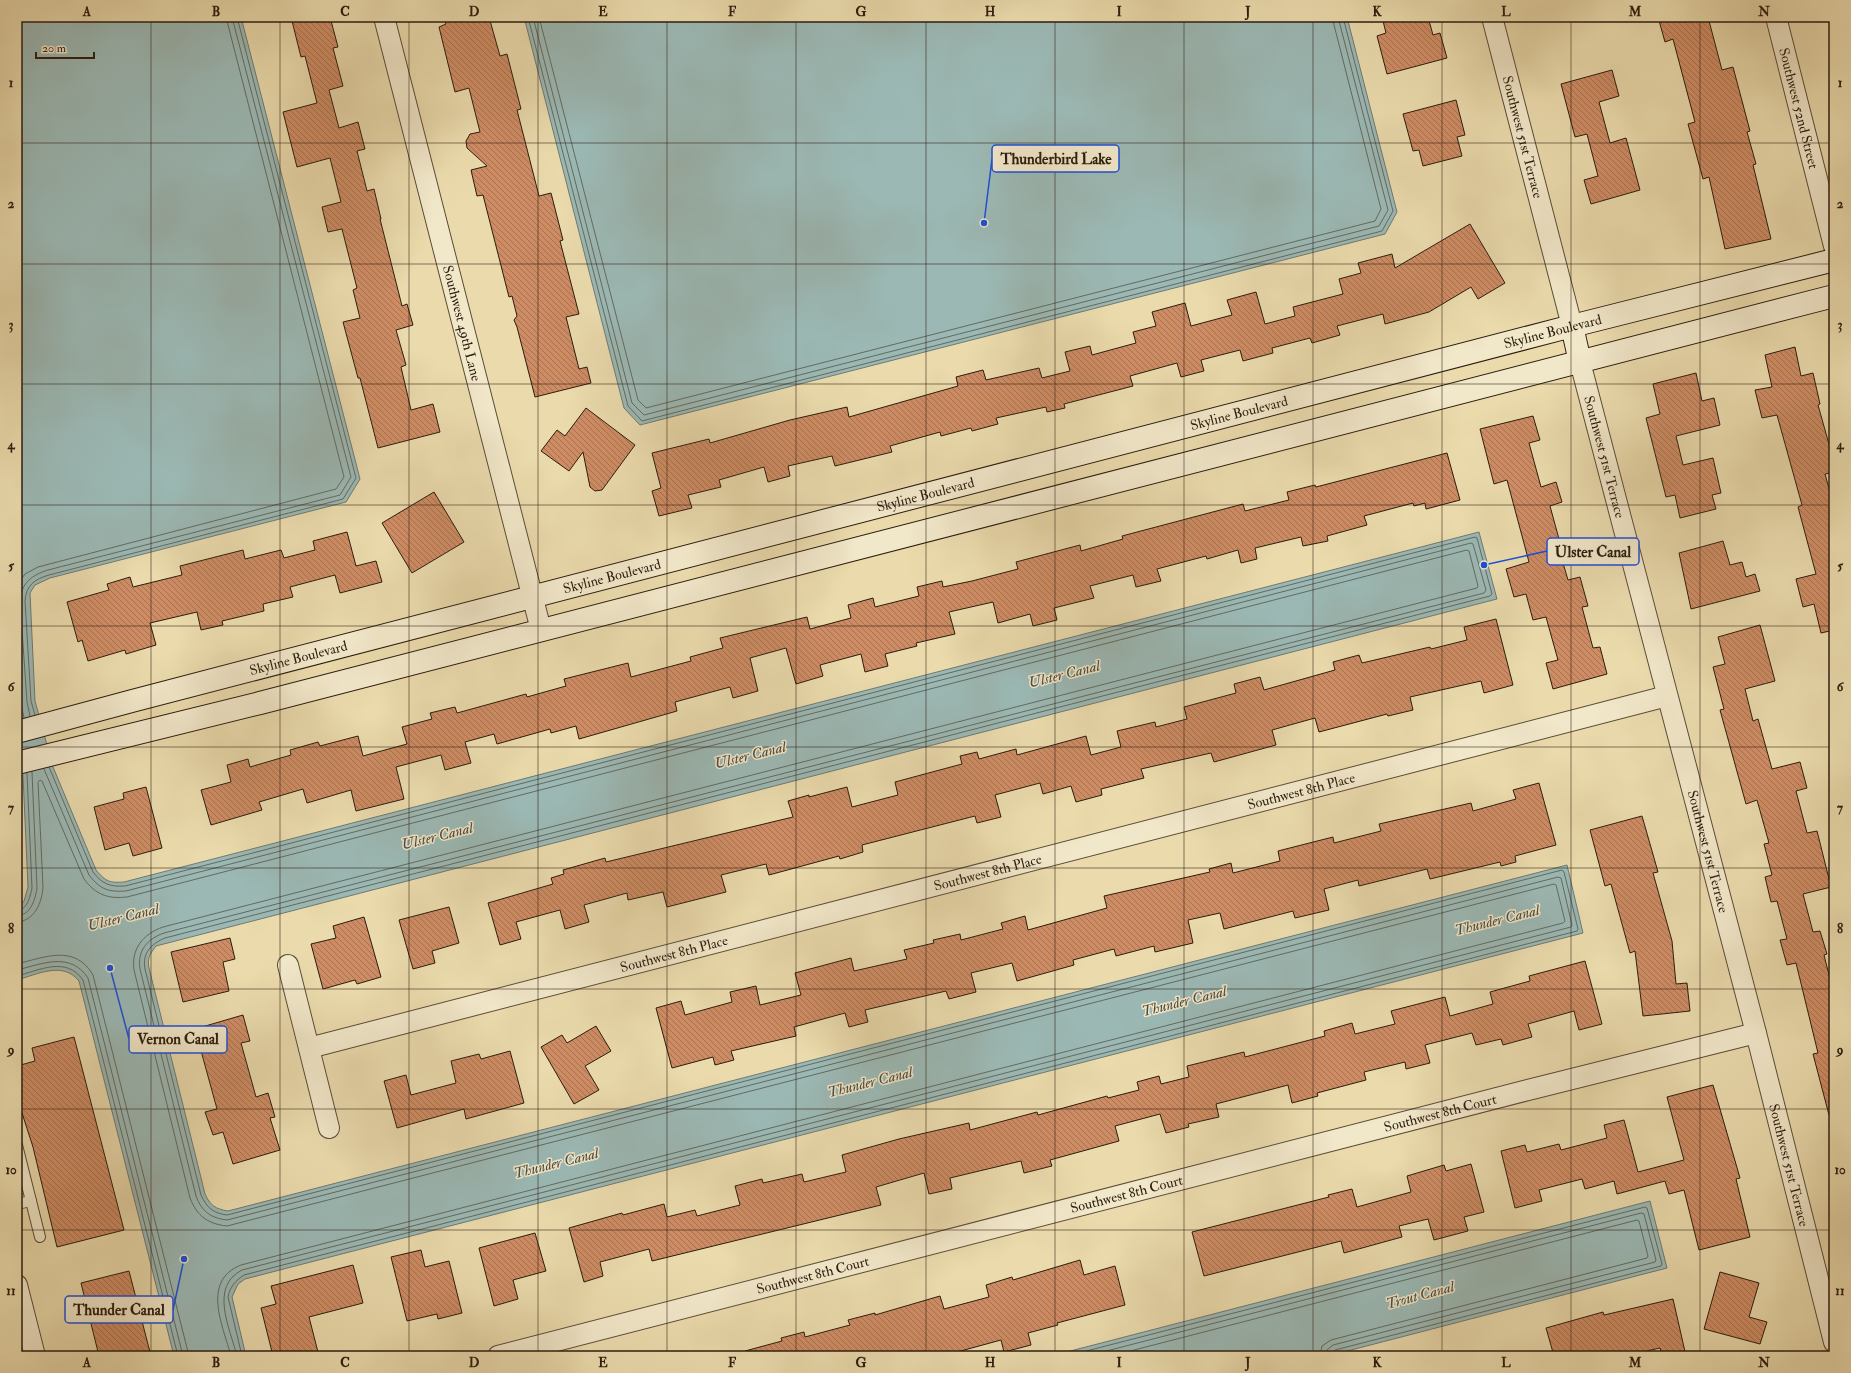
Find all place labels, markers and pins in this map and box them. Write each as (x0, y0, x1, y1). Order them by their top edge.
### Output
callout: Thunderbird Lake (992, 145, 1119, 172)
callout: Ulster Canal (1547, 538, 1639, 565)
callout: Vernon Canal (129, 1026, 227, 1053)
callout: Thunder Canal (65, 1296, 173, 1323)

